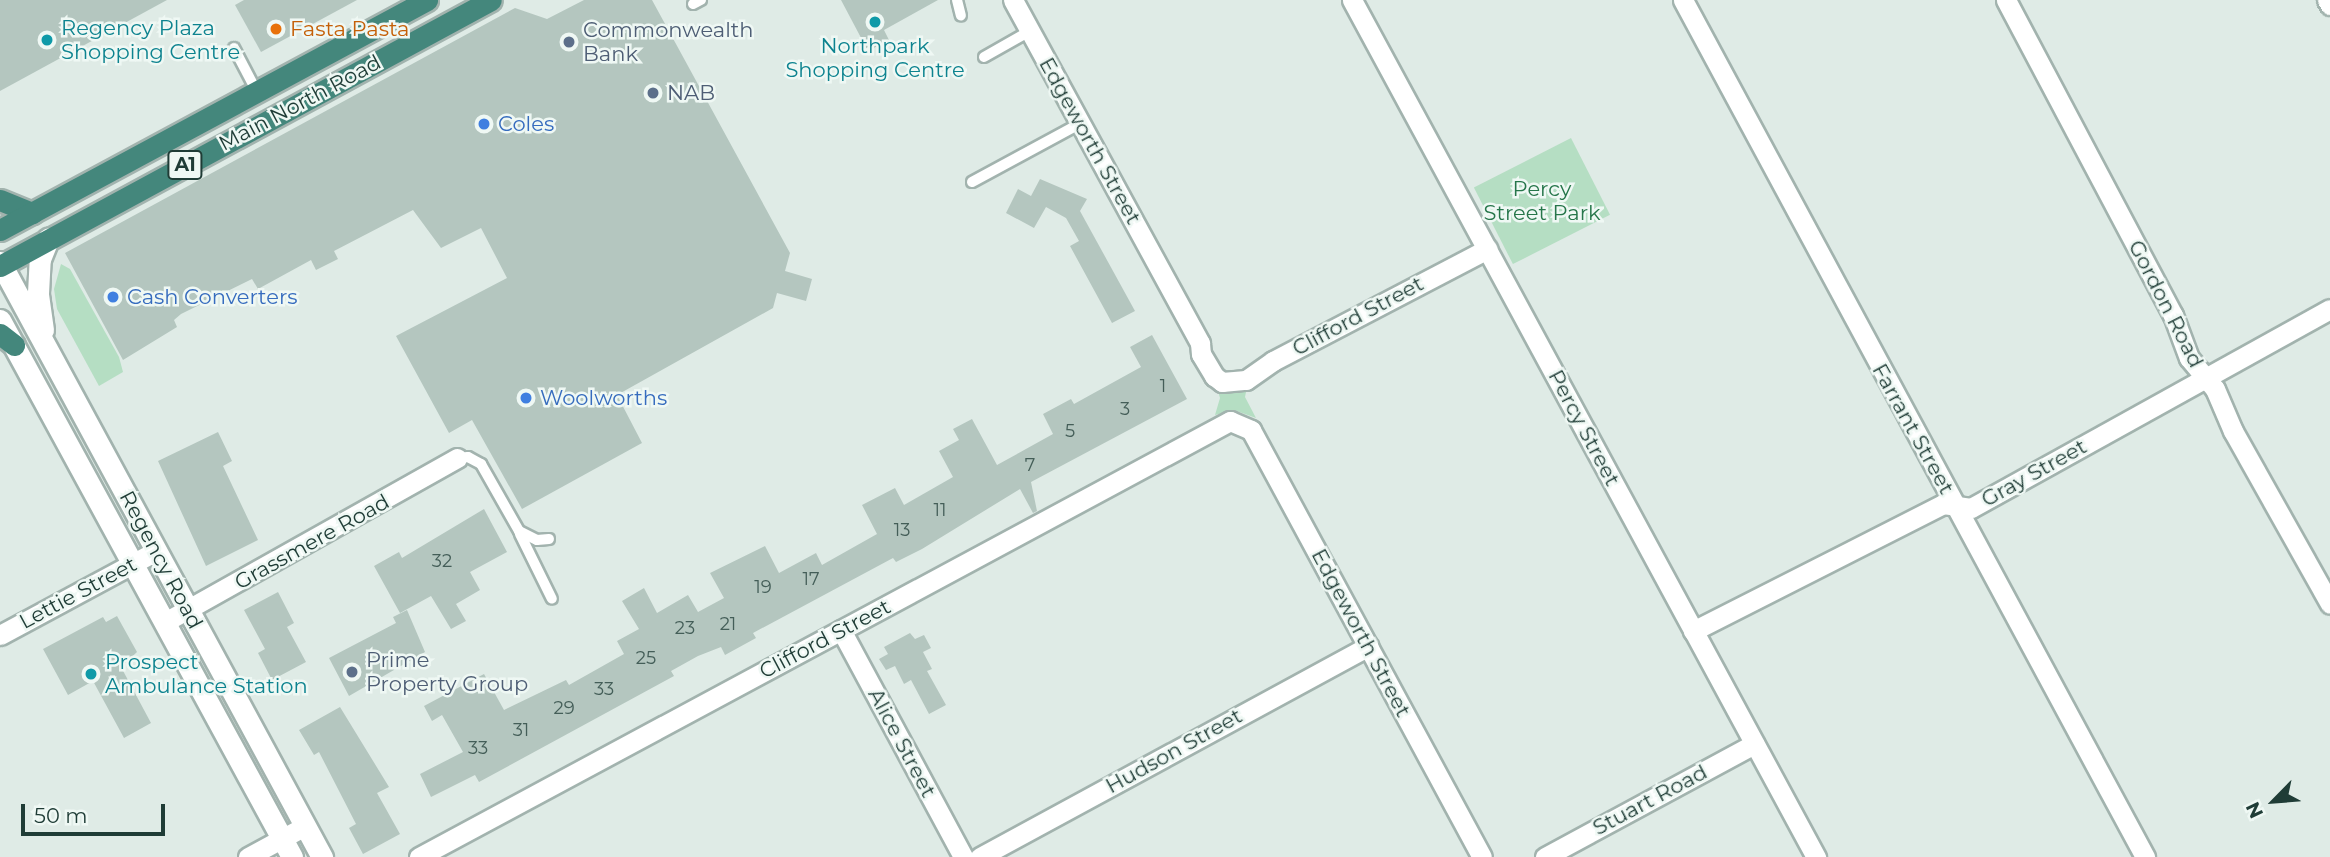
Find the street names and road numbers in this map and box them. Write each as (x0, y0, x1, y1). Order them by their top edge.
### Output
street label: Main North Road (215, 50, 385, 156)
street label: Edgeworth Street (1034, 53, 1146, 229)
road number: A1 (166, 150, 204, 181)
street label: Gordon Road (2123, 236, 2209, 372)
street label: Clifford Street (1288, 271, 1428, 361)
street label: Farrant Street (1867, 359, 1959, 499)
street label: Percy Street (1543, 366, 1625, 490)
street label: Gray Street (1977, 434, 2091, 512)
street label: Regency Road (114, 487, 208, 633)
street label: Grassmere Road (230, 489, 394, 595)
street label: Edgeworth Street (1306, 545, 1416, 721)
street label: Lettie Street (15, 552, 141, 634)
street label: Clifford Street (755, 594, 895, 684)
street label: Alice Street (863, 684, 941, 802)
street label: Hudson Street (1101, 703, 1247, 799)
street label: Stuart Road (1589, 759, 1711, 841)

